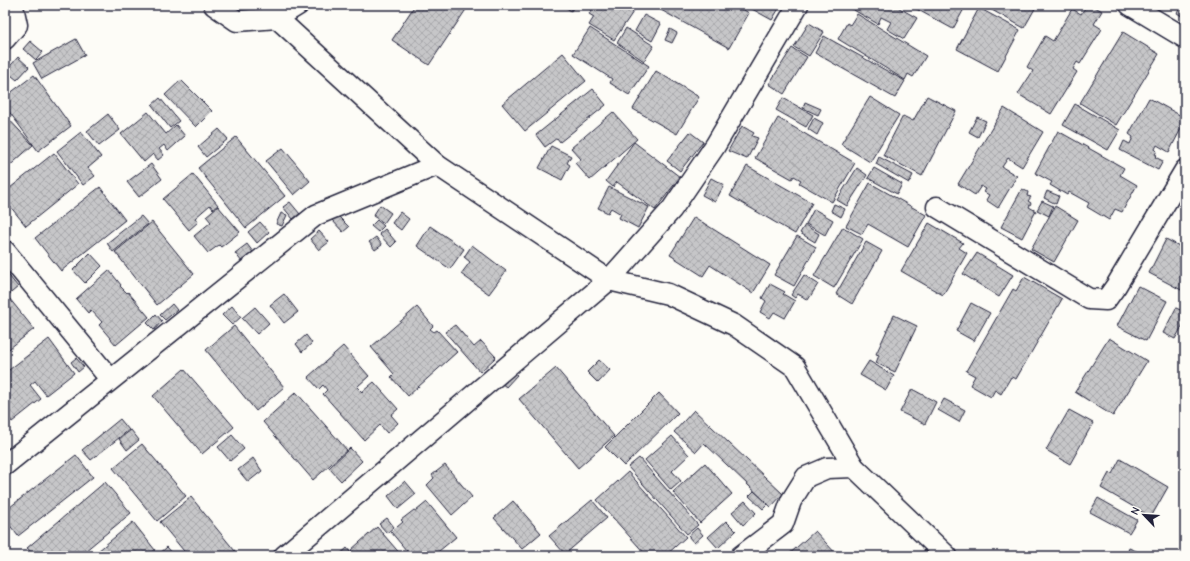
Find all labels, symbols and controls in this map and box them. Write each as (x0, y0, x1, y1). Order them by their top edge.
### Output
north arrow (1124, 495, 1164, 535)
text: N (1128, 505, 1143, 517)

